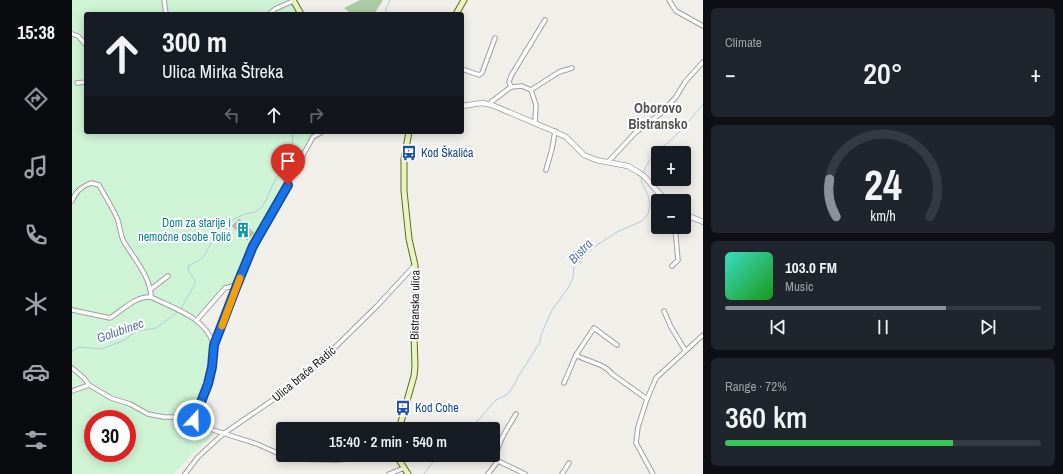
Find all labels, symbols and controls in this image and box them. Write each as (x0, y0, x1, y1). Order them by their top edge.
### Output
text: 15:38 (17, 20, 55, 45)
text: 300 m (162, 23, 227, 61)
icon: ahead (96, 28, 148, 80)
text: Climate (725, 34, 762, 51)
text: 20° (863, 53, 903, 93)
text: Ulica Mirka Štreka (162, 59, 283, 84)
text: − (725, 59, 736, 89)
text: + (1030, 59, 1041, 89)
icon: directions (22, 85, 50, 113)
district label: Oborovo Bistransko (628, 99, 688, 133)
icon: left (221, 104, 243, 126)
icon: ahead (263, 104, 285, 126)
icon: right (305, 104, 327, 126)
pin (271, 144, 305, 185)
bus stop icon: Kod Škalića (400, 144, 418, 162)
place label: Kod Škalića (421, 145, 474, 161)
map controls (651, 146, 691, 234)
button: + (651, 146, 691, 186)
icon: arrive (277, 150, 299, 172)
icon: music (22, 153, 50, 181)
text: 24 (864, 157, 902, 213)
button: − (651, 194, 691, 234)
text: km/h (870, 205, 896, 224)
place label: Dom za starije i nemoćne osobe Tolić (138, 215, 231, 245)
icon: phone (22, 221, 50, 249)
building icon: Dom za starije i nemoćne osobe Tolić (234, 221, 252, 239)
water label: Bistra (565, 235, 596, 267)
text: 103.0 FM (785, 257, 837, 278)
street label: Bistranska ulica (406, 269, 424, 340)
text: Music (785, 278, 813, 295)
icon: climate (22, 290, 50, 318)
water label: Golubinec (94, 314, 147, 346)
icon: previous (767, 316, 789, 338)
icon: pause (872, 316, 894, 338)
icon: next (977, 316, 999, 338)
street label: Ulica braće Radić (269, 343, 339, 405)
icon: car (22, 358, 50, 386)
text: Range · 72% (725, 378, 787, 395)
text: 360 km (725, 397, 807, 437)
position arrow (173, 399, 215, 441)
bus stop icon: Kod Cohe (394, 399, 412, 417)
place label: Kod Cohe (415, 400, 459, 416)
speed limit sign: 30 (84, 410, 136, 462)
icon: filters (22, 426, 50, 454)
text: 15:40 · 2 min · 540 m (329, 431, 447, 452)

